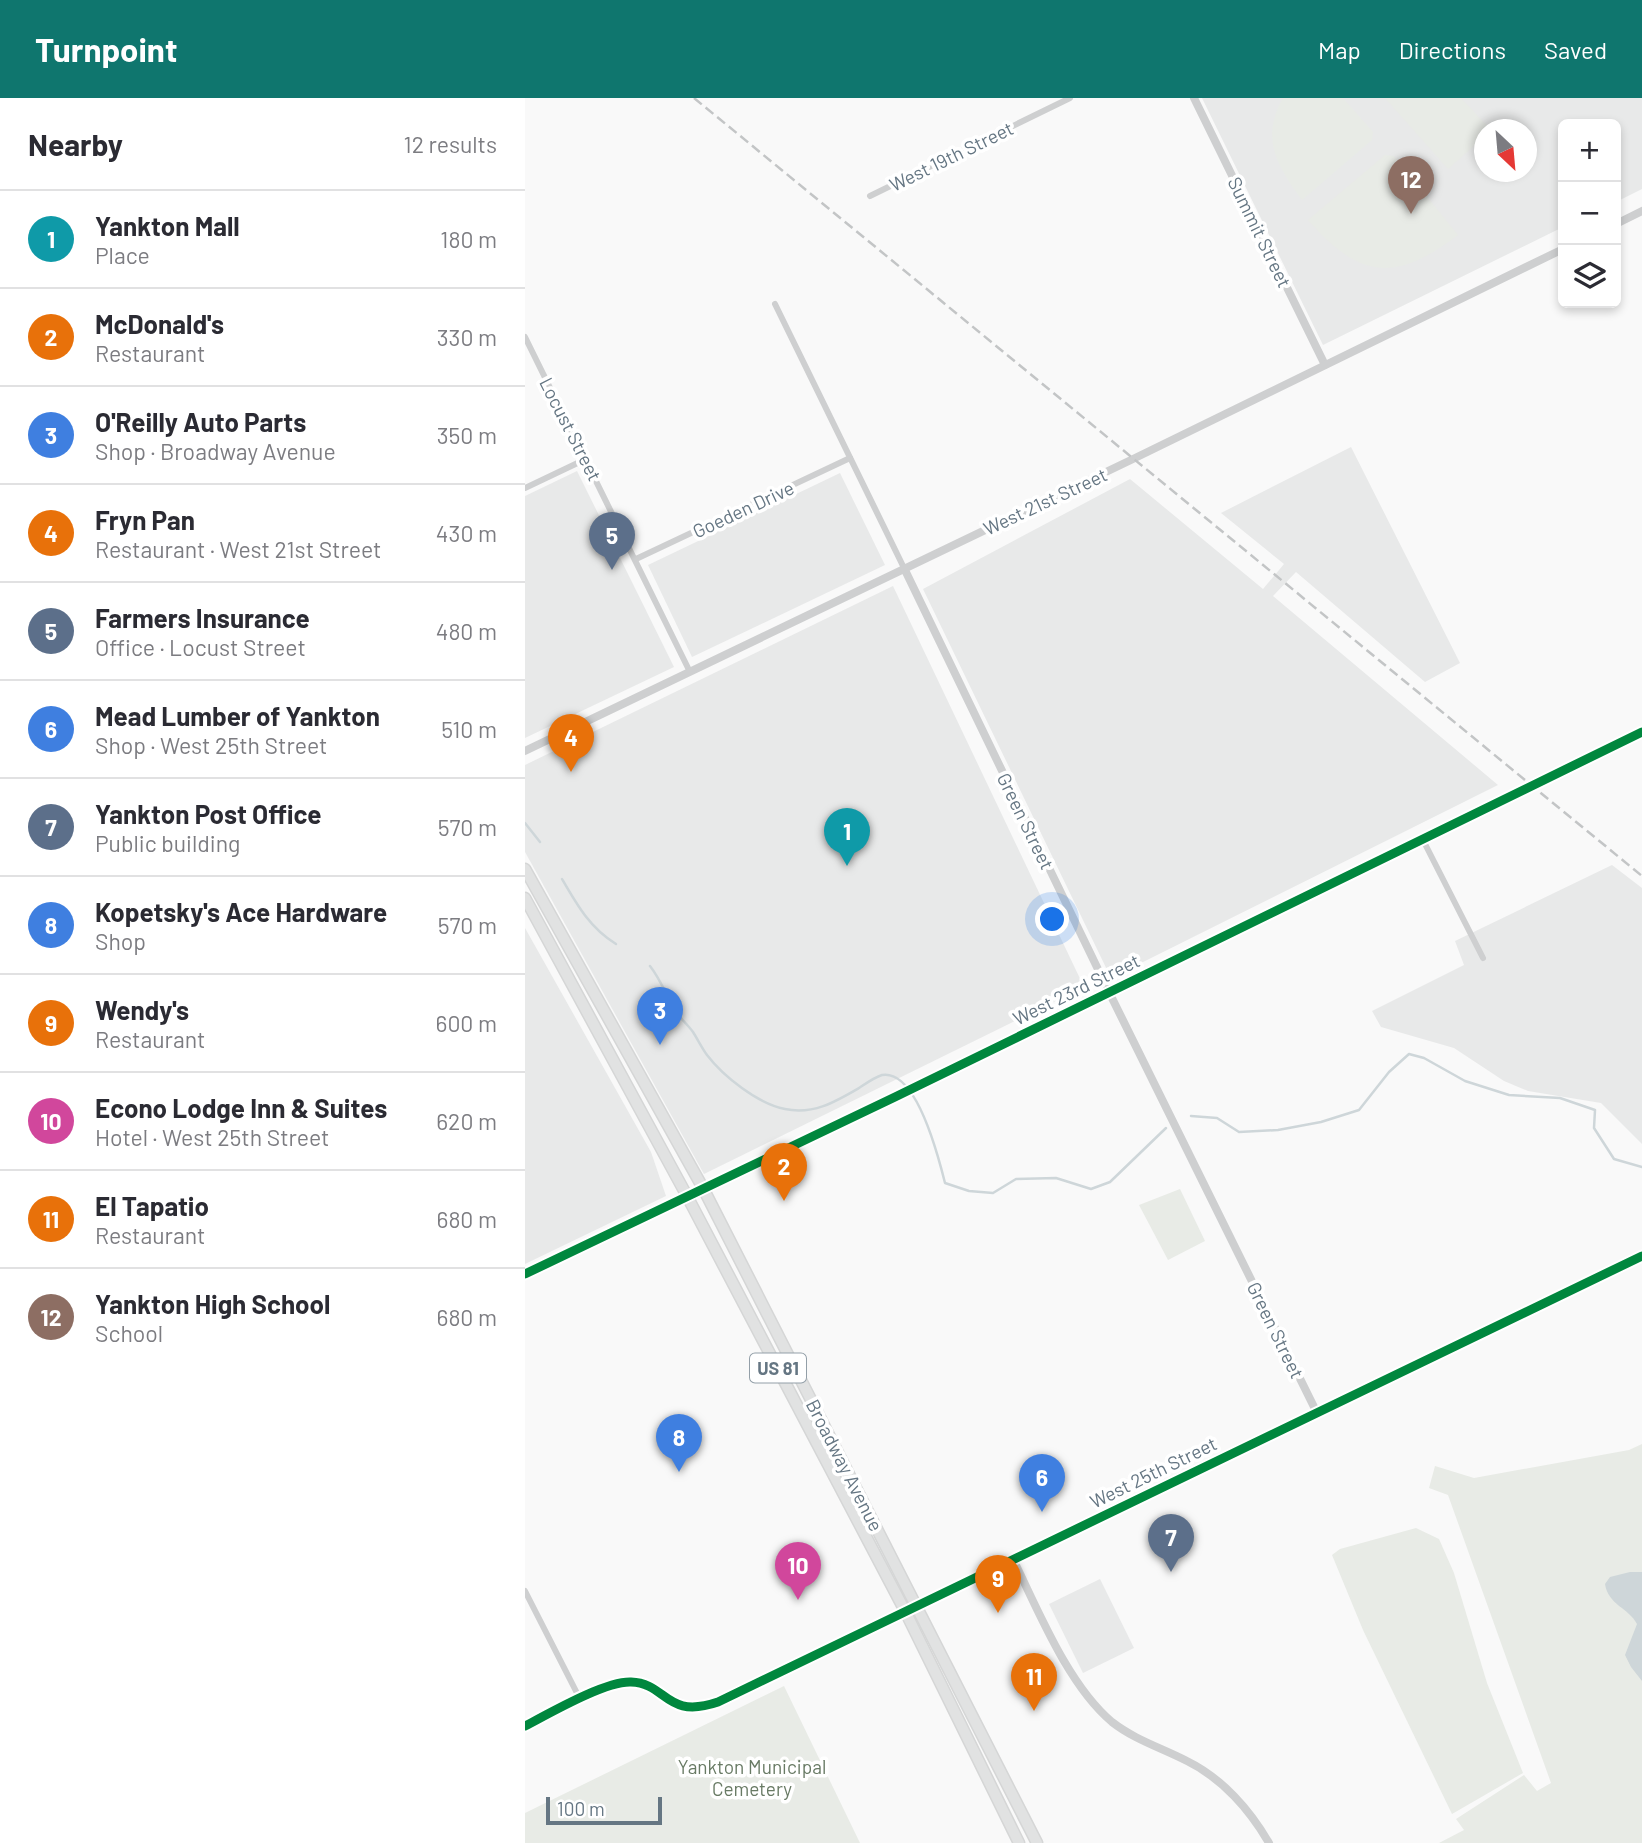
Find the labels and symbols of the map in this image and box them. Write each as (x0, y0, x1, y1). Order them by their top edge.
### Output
street label: West 19th Street (885, 116, 1017, 196)
north arrow (1474, 119, 1537, 182)
pin: 12 (1388, 156, 1434, 214)
street label: Summit Street (1223, 173, 1297, 291)
street label: Locust Street (535, 373, 607, 485)
street label: West 21st Street (979, 462, 1111, 540)
street label: Goeden Drive (689, 476, 797, 542)
pin: 5 (589, 512, 635, 570)
pin: 4 (548, 714, 594, 772)
street label: Green Street (993, 769, 1059, 873)
pin: 1 (824, 808, 870, 866)
your location (1035, 902, 1069, 936)
street label: West 23rd Street (1009, 948, 1143, 1030)
pin: 3 (637, 987, 683, 1045)
pin: 2 (761, 1143, 807, 1201)
street label: Green Street (1243, 1278, 1309, 1382)
road number: US 81 (750, 1353, 806, 1382)
street label: Broadway Avenue (802, 1395, 888, 1535)
pin: 8 (656, 1414, 702, 1472)
street label: West 25th Street (1086, 1431, 1220, 1513)
pin: 6 (1019, 1454, 1065, 1512)
pin: 7 (1148, 1514, 1194, 1572)
pin: 10 (775, 1542, 821, 1600)
pin: 9 (975, 1555, 1021, 1613)
pin: 11 (1011, 1653, 1057, 1711)
park label: Yankton Municipal Cemetery (678, 1755, 826, 1800)
scale bar (546, 1794, 661, 1826)

